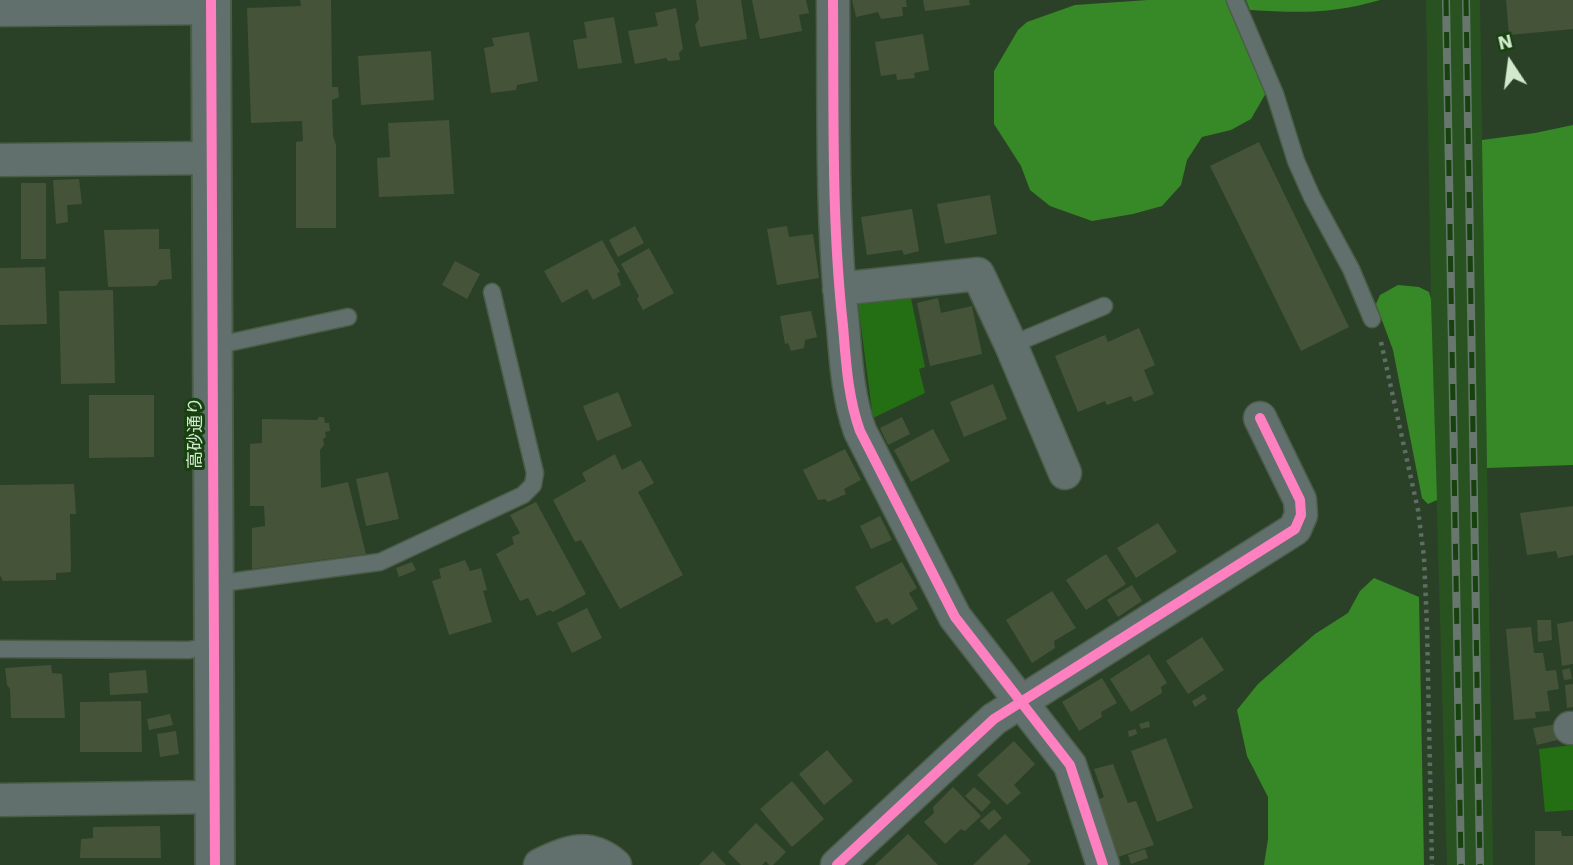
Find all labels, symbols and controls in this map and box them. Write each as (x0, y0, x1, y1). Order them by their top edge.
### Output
north arrow (1475, 28, 1545, 98)
text: N (1496, 29, 1515, 55)
street label: 高砂通り (185, 397, 207, 469)

